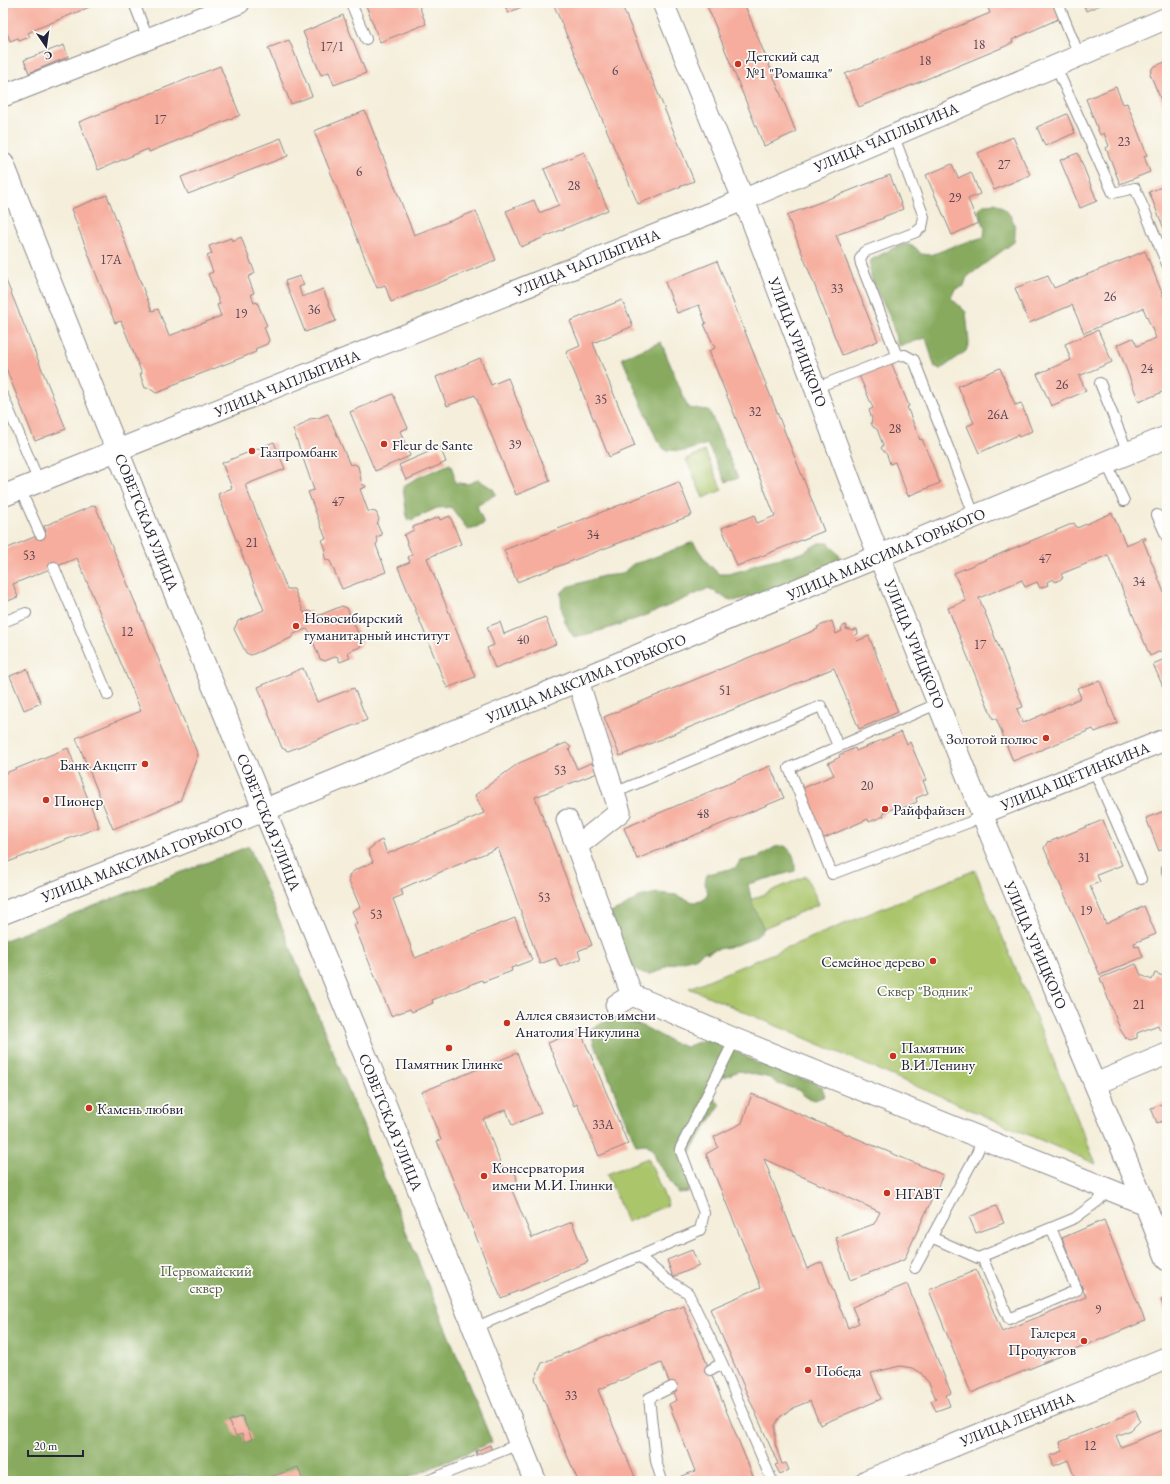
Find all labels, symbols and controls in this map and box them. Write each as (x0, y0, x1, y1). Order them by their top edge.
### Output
north arrow (26, 26, 66, 66)
house number: 18 (973, 36, 985, 53)
house number: 17/1 (320, 38, 344, 55)
place label: Детский сад №1 "Ромашка" (746, 46, 833, 82)
text: С (43, 48, 54, 63)
house number: 18 (919, 52, 931, 69)
marker: Детский сад №1 "Ромашка" (733, 59, 743, 69)
house number: 6 (612, 62, 618, 79)
street label: УЛИЦА ЧАПЛЫГИНА (810, 98, 962, 176)
house number: 17 (154, 111, 167, 128)
house number: 23 (1118, 133, 1130, 150)
house number: 27 (998, 156, 1011, 173)
house number: 6 (356, 163, 362, 180)
house number: 28 (568, 177, 580, 194)
house number: 29 (949, 189, 962, 206)
street label: УЛИЦА ЧАПЛЫГИНА (510, 224, 663, 300)
house number: 17А (100, 251, 123, 268)
street label: УЛИЦА УРИЦКОГО (764, 274, 831, 410)
house number: 33 (831, 280, 843, 297)
house number: 26 (1104, 288, 1116, 305)
house number: 36 (308, 301, 320, 318)
house number: 19 (235, 305, 248, 322)
street label: УЛИЦА ЧАПЛЫГИНА (210, 345, 363, 421)
house number: 24 (1141, 360, 1154, 377)
house number: 26 (1056, 376, 1068, 393)
house number: 35 (595, 391, 607, 408)
house number: 32 (749, 403, 762, 420)
house number: 26А (987, 406, 1010, 423)
house number: 28 (889, 420, 901, 437)
place label: Fleur de Sante (392, 435, 473, 454)
house number: 39 (509, 436, 522, 453)
marker: Fleur de Sante (379, 439, 389, 449)
place label: Газпромбанк (260, 442, 337, 461)
marker: Газпромбанк (247, 446, 257, 456)
street label: СОВЕТСКАЯ УЛИЦА (111, 451, 183, 594)
house number: 47 (332, 493, 345, 510)
street label: УЛИЦА МАКСИМА ГОРЬКОГО (783, 503, 988, 605)
house number: 34 (587, 526, 600, 543)
house number: 21 (246, 534, 258, 551)
house number: 53 (23, 547, 35, 564)
house number: 47 (1039, 550, 1052, 567)
house number: 34 (1133, 573, 1146, 590)
street label: УЛИЦА УРИЦКОГО (880, 576, 950, 711)
place label: Новосибирский гуманитарный институт (304, 608, 450, 644)
marker: Новосибирский гуманитарный институт (291, 621, 301, 631)
house number: 12 (121, 623, 134, 640)
street label: УЛИЦА МАКСИМА ГОРЬКОГО (482, 629, 689, 727)
house number: 40 (517, 631, 529, 648)
house number: 17 (974, 636, 987, 653)
house number: 51 (719, 682, 731, 699)
place label: Золотой полюс (946, 729, 1038, 748)
marker: Золотой полюс (1041, 733, 1051, 743)
street label: УЛИЦА ЩЕТИНКИНА (997, 737, 1153, 815)
street label: СОВЕТСКАЯ УЛИЦА (233, 751, 305, 894)
place label: Банк Акцепт (59, 755, 137, 774)
marker: Банк Акцепт (140, 759, 150, 769)
house number: 53 (554, 762, 566, 779)
house number: 20 (861, 777, 873, 794)
place label: Пионер (54, 791, 103, 810)
marker: Пионер (41, 795, 51, 805)
place label: Райффайзен (893, 800, 965, 819)
marker: Райффайзен (880, 804, 890, 814)
house number: 48 (697, 805, 709, 822)
street label: УЛИЦА МАКСИМА ГОРЬКОГО (38, 812, 245, 907)
house number: 31 (1078, 849, 1090, 866)
street label: УЛИЦА УРИЦКОГО (1000, 877, 1072, 1012)
house number: 53 (538, 889, 550, 906)
house number: 19 (1080, 902, 1093, 919)
house number: 53 (370, 906, 382, 923)
place label: Семейное дерево (821, 952, 925, 971)
marker: Семейное дерево (928, 956, 938, 966)
park label: Сквер "Водник" (877, 981, 973, 1000)
house number: 21 (1133, 996, 1145, 1013)
place label: Аллея связистов имени Анатолия Никулина (514, 1005, 656, 1041)
marker: Аллея связистов имени Анатолия Никулина (502, 1018, 512, 1028)
place label: Памятник В.И.Ленину (901, 1038, 976, 1074)
marker: Памятник Глинке (444, 1043, 454, 1053)
street label: СОВЕТСКАЯ УЛИЦА (355, 1051, 427, 1194)
marker: Памятник В.И.Ленину (888, 1051, 898, 1061)
place label: Памятник Глинке (395, 1054, 503, 1073)
place label: Камень любви (97, 1099, 184, 1118)
marker: Камень любви (84, 1103, 94, 1113)
house number: 33А (592, 1116, 615, 1133)
place label: Консерватория имени М.И. Глинки (492, 1158, 613, 1194)
marker: Консерватория имени М.И. Глинки (479, 1171, 489, 1181)
place label: НГАВТ (895, 1184, 944, 1203)
marker: НГАВТ (882, 1188, 892, 1198)
park label: Первомайский сквер (160, 1261, 252, 1297)
house number: 9 (1095, 1301, 1102, 1318)
place label: Галерея Продуктов (1008, 1323, 1076, 1359)
marker: Галерея Продуктов (1079, 1336, 1089, 1346)
place label: Победа (816, 1361, 862, 1380)
marker: Победа (803, 1365, 813, 1375)
house number: 33 (565, 1387, 577, 1404)
street label: УЛИЦА ЛЕНИНА (956, 1387, 1078, 1451)
scale bar (28, 1432, 83, 1458)
house number: 12 (1084, 1437, 1097, 1454)
text: 20 m (34, 1438, 58, 1454)

